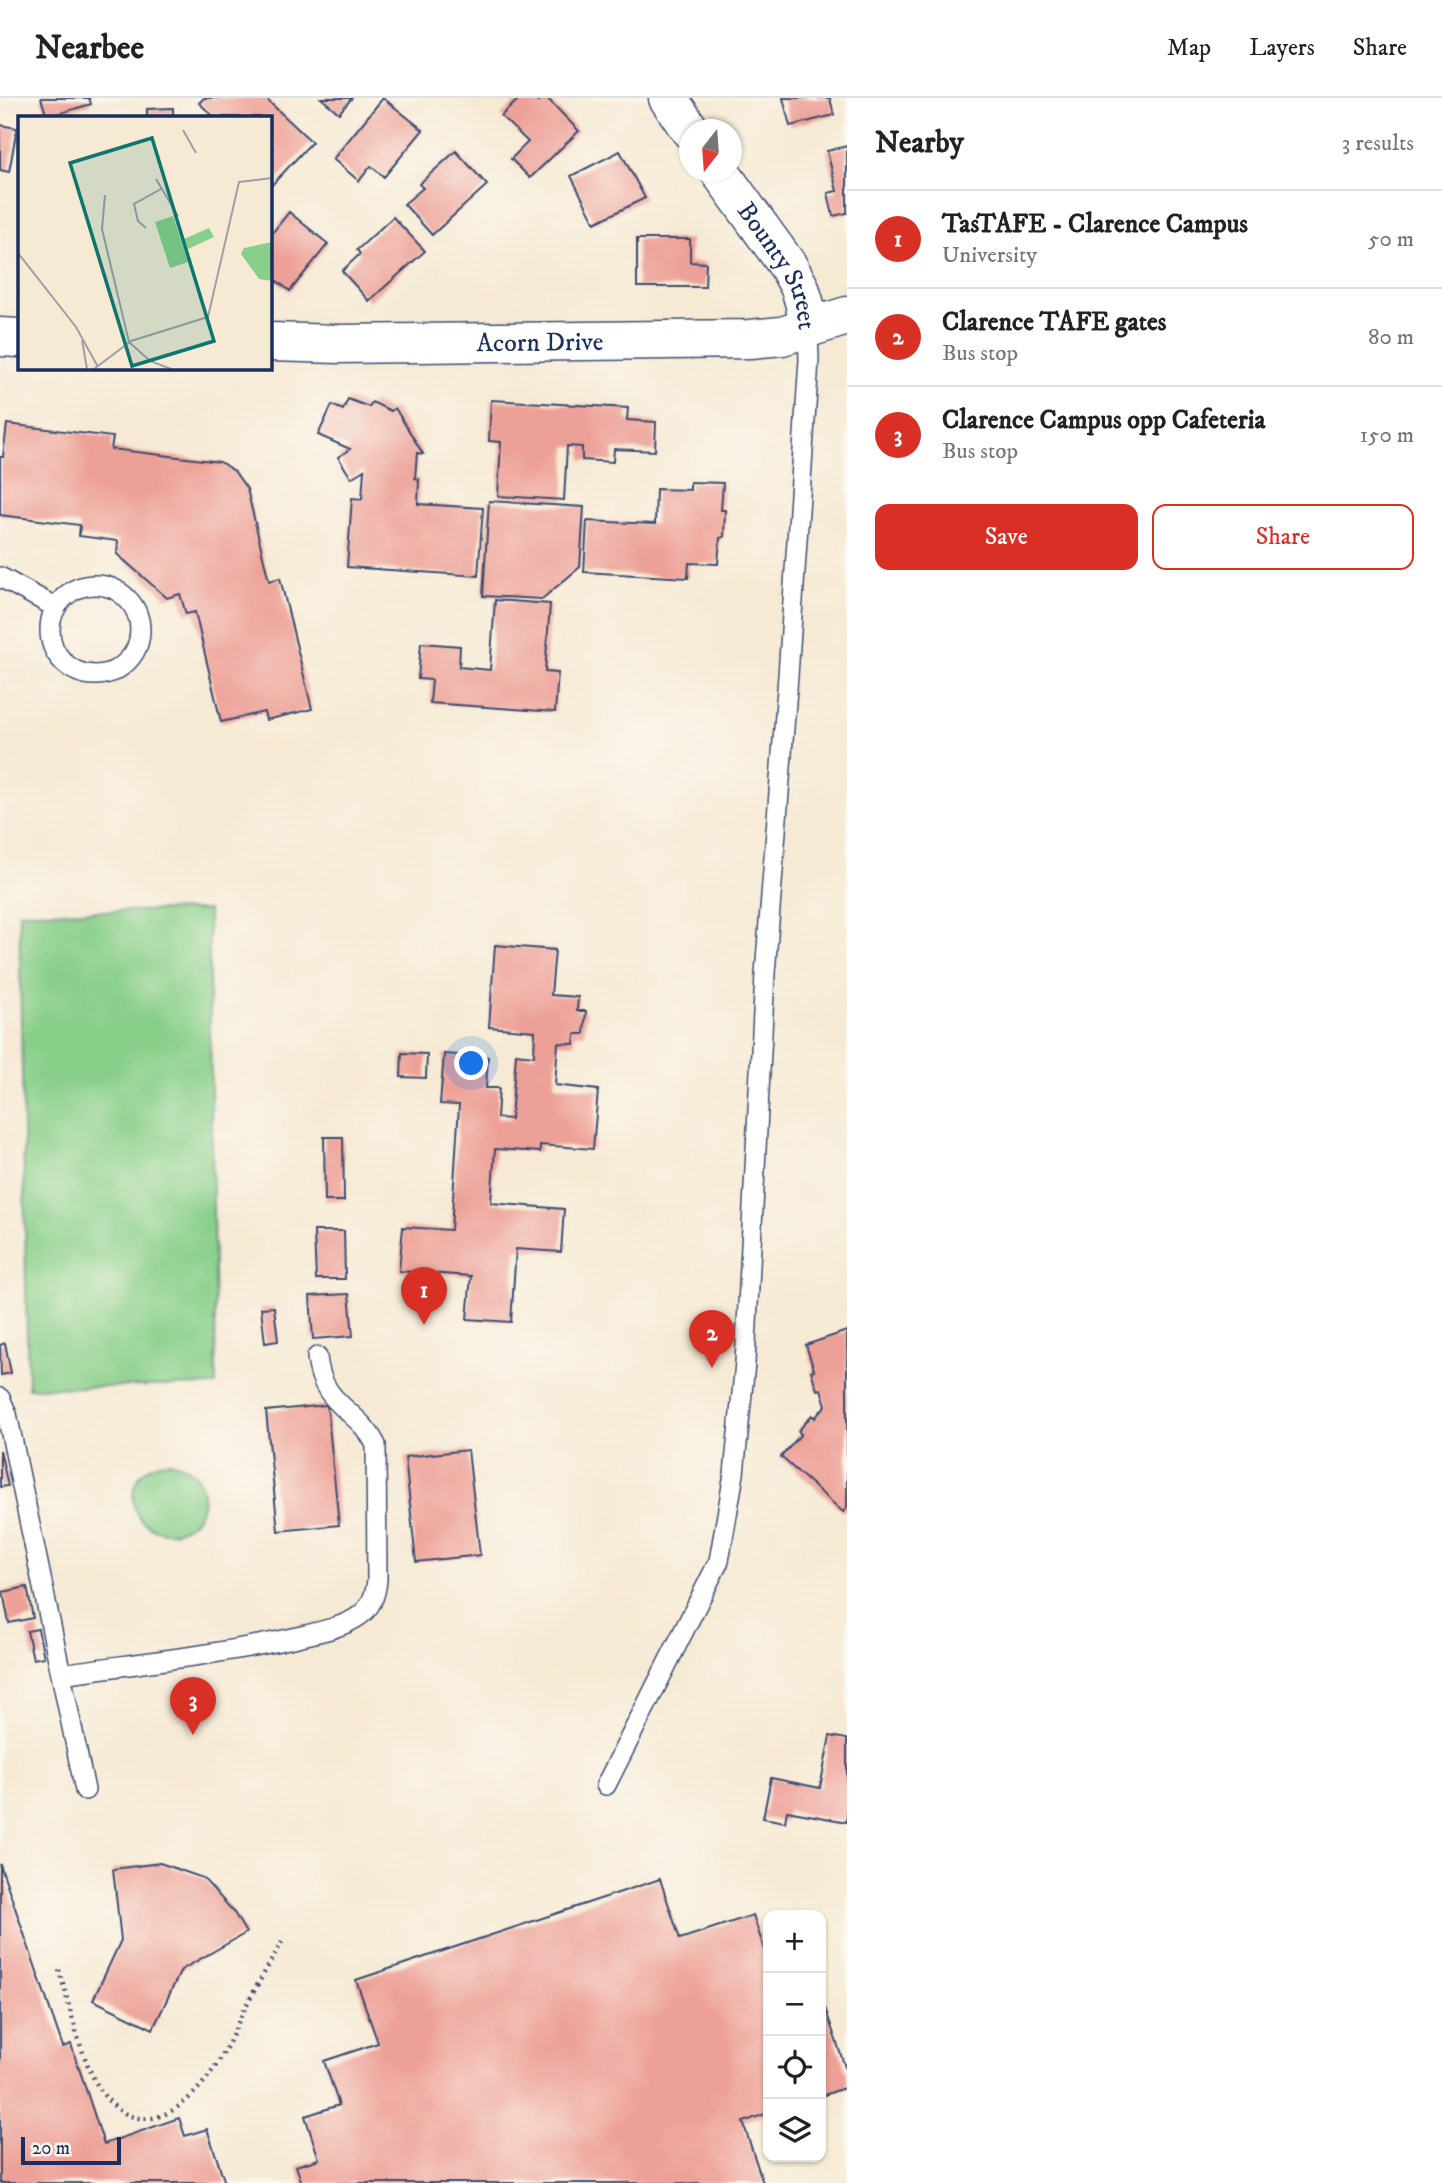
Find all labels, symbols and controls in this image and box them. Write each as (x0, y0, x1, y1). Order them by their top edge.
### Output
text: Nearbee (35, 28, 144, 69)
text: Map (1167, 33, 1211, 63)
text: Layers (1249, 33, 1315, 63)
text: Share (1353, 33, 1407, 63)
inset map (18, 116, 271, 369)
north arrow (679, 119, 742, 182)
text: Nearby (875, 125, 964, 162)
text: 3 results (1342, 129, 1414, 158)
street label: Bounty Street (729, 196, 823, 332)
text: TasTAFE - Clarence Campus (942, 208, 1248, 241)
text: 1 (894, 225, 902, 254)
text: 50 m (1368, 225, 1414, 254)
text: University (942, 241, 1037, 270)
text: Clarence TAFE gates (942, 306, 1167, 339)
text: 2 (892, 323, 904, 352)
text: 80 m (1368, 323, 1414, 352)
street label: Acorn Drive (476, 326, 604, 360)
text: Bus stop (942, 339, 1018, 368)
text: Clarence Campus opp Cafeteria (942, 404, 1265, 437)
text: 3 (894, 421, 902, 450)
text: 150 m (1360, 421, 1414, 450)
text: Bus stop (942, 437, 1018, 466)
button: Save (875, 504, 1138, 570)
button: Share (1152, 504, 1414, 570)
your location (454, 1046, 488, 1080)
pin: 1 (401, 1267, 447, 1325)
pin: 2 (689, 1310, 735, 1368)
pin: 3 (170, 1677, 216, 1735)
map controls (763, 1910, 826, 2162)
button: + (763, 1910, 826, 1973)
button: − (763, 1973, 826, 2036)
button: locate (763, 2036, 826, 2099)
button: layers (763, 2099, 826, 2162)
scale bar (21, 2134, 121, 2166)
text: 20 m (32, 2137, 70, 2160)

